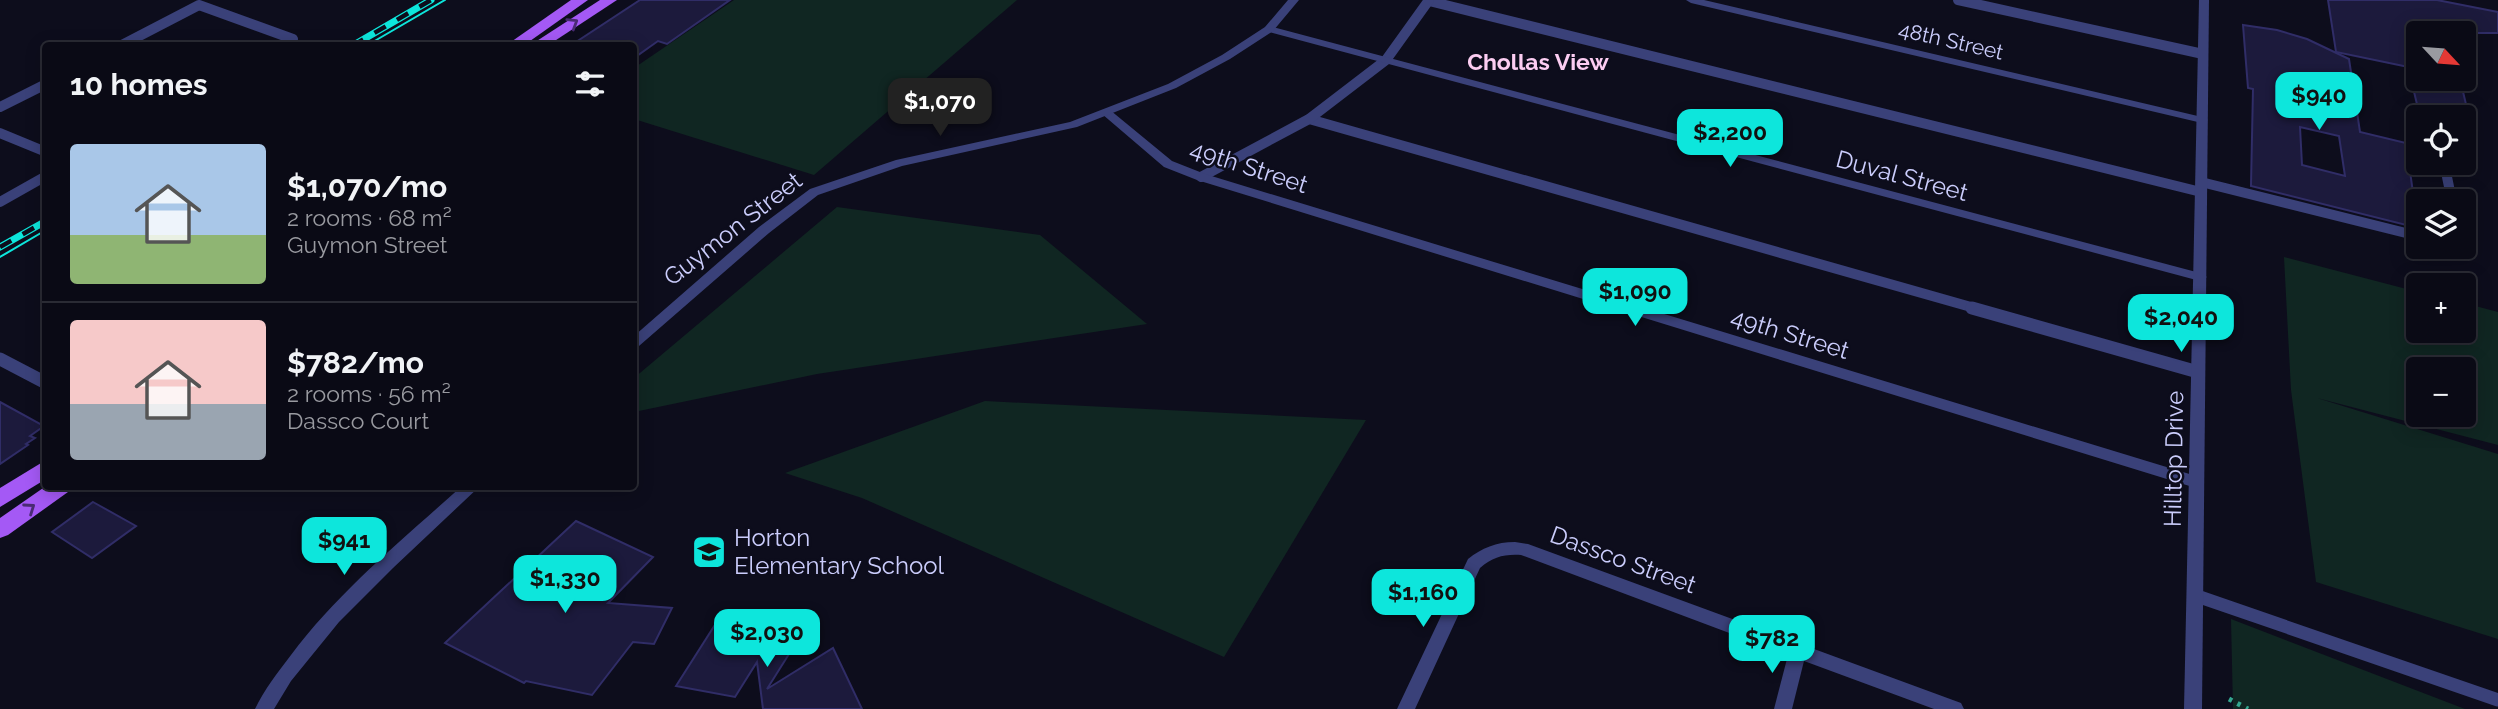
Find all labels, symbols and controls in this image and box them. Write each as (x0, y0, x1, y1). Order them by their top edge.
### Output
street label: 48th Street (1896, 16, 2006, 65)
one-way arrow (565, 18, 578, 31)
north arrow (2406, 21, 2476, 91)
map controls (2406, 21, 2476, 427)
district label: Chollas View (1467, 48, 1610, 75)
icon: filters (571, 65, 609, 103)
text: 10 homes (70, 67, 207, 102)
pin: $940 (2278, 72, 2360, 132)
pin: $1,070 (883, 78, 997, 138)
text: $940 (2291, 81, 2347, 108)
text: $1,070 (904, 87, 976, 114)
button: locate (2406, 105, 2476, 175)
pin: $2,200 (1673, 110, 1787, 169)
text: $2,200 (1693, 118, 1767, 145)
street label: 49th Street (1187, 134, 1312, 199)
street label: Duval Street (1833, 144, 1971, 207)
street label: Guymon Street (658, 166, 808, 292)
text: $1,070/mo (287, 169, 447, 204)
icon: home (126, 172, 210, 256)
button: layers (2406, 189, 2476, 259)
text: 2 rooms · 68 m² (287, 204, 452, 231)
text: Guymon Street (287, 231, 447, 258)
pin: $1,090 (1578, 268, 1692, 328)
button: + (2406, 273, 2476, 343)
text: $1,090 (1598, 277, 1672, 304)
pin: $2,040 (2124, 294, 2238, 354)
street label: 49th Street (1728, 302, 1853, 365)
text: $2,040 (2144, 303, 2218, 330)
text: $782/mo (287, 345, 424, 380)
icon: home (126, 348, 210, 432)
button: − (2406, 357, 2476, 427)
text: 2 rooms · 56 m² (287, 380, 451, 407)
street label: Hilltop Drive (2158, 391, 2189, 527)
text: Dassco Court (287, 407, 429, 434)
one-way arrow (22, 503, 35, 516)
pin: $941 (303, 518, 385, 577)
street label: Dassco Street (1546, 520, 1700, 599)
place label: Horton Elementary School (734, 523, 945, 580)
text: $941 (318, 526, 370, 553)
school or university icon: Horton Elementary School (690, 533, 728, 571)
pin: $1,330 (508, 556, 622, 615)
text: $1,330 (529, 564, 601, 591)
pin: $1,160 (1366, 570, 1480, 629)
text: $1,160 (1388, 578, 1458, 605)
pin: $2,030 (710, 610, 824, 669)
pin: $782 (1731, 616, 1813, 675)
text: $2,030 (730, 618, 804, 645)
text: $782 (1745, 624, 1799, 651)

